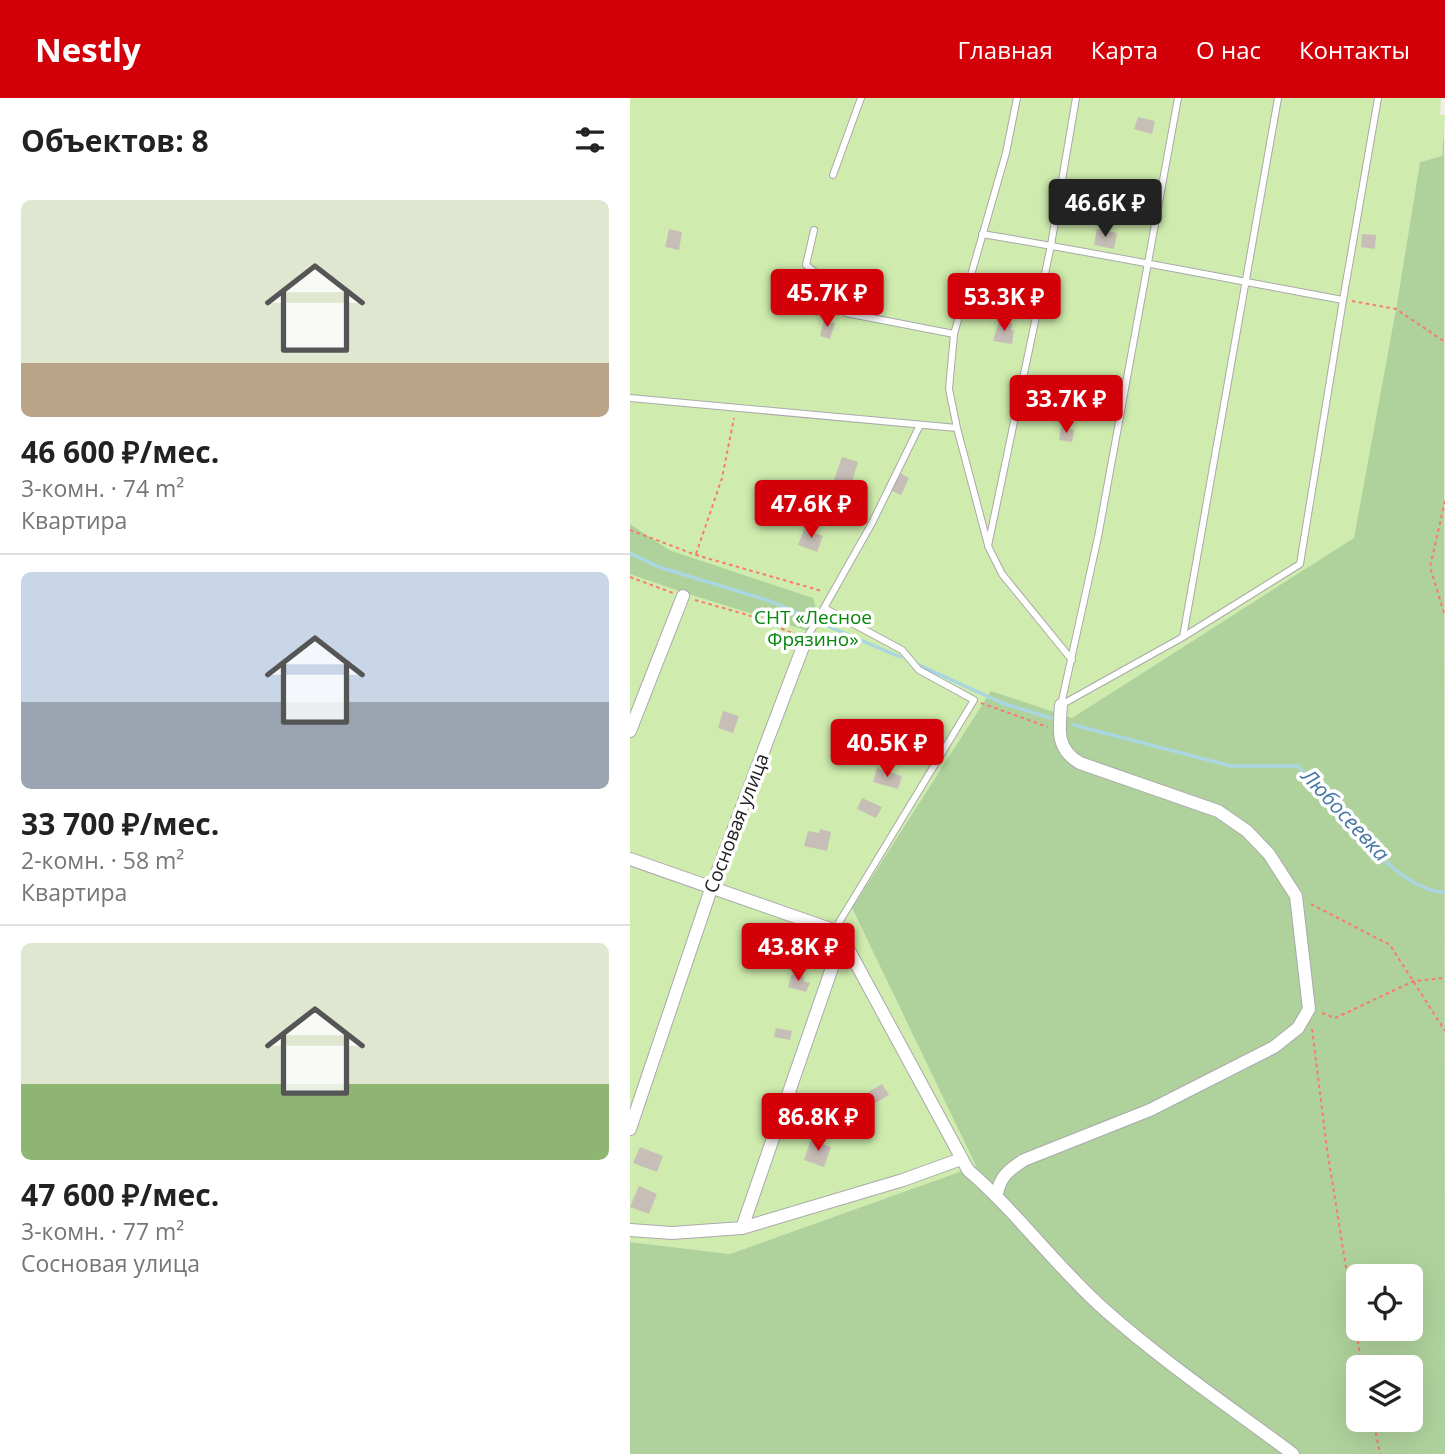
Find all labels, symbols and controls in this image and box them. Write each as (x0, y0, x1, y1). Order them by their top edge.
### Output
text: Nestly (35, 27, 141, 72)
text: Главная (958, 33, 1053, 66)
text: Карта (1091, 33, 1158, 66)
text: О нас (1196, 33, 1261, 66)
text: Контакты (1299, 33, 1410, 66)
text: Объектов: 8 (21, 120, 209, 161)
icon: filters (571, 121, 609, 159)
pin: 46.6K ₽ (1040, 180, 1170, 239)
text: 46.6K ₽ (1065, 186, 1145, 218)
icon: home (252, 245, 378, 371)
pin: 45.7K ₽ (762, 270, 892, 329)
pin: 53.3K ₽ (939, 274, 1069, 333)
text: 45.7K ₽ (787, 276, 867, 308)
text: 53.3K ₽ (964, 280, 1044, 312)
pin: 33.7K ₽ (1001, 376, 1131, 435)
text: 33.7K ₽ (1026, 382, 1106, 414)
text: 46 600 ₽/мес. (21, 431, 219, 472)
text: 3-комн. · 74 m² (21, 472, 184, 504)
pin: 47.6K ₽ (746, 480, 876, 540)
text: 47.6K ₽ (771, 487, 851, 519)
text: Квартира (21, 504, 127, 536)
park label: СНТ «Лесное Фрязино» (754, 604, 872, 652)
icon: home (252, 617, 378, 743)
pin: 40.5K ₽ (822, 720, 952, 779)
text: 40.5K ₽ (847, 726, 927, 758)
street label: Сосновая улица (697, 749, 775, 897)
water label: Любосеевка (1295, 761, 1396, 867)
text: 33 700 ₽/мес. (21, 803, 219, 844)
text: 2-комн. · 58 m² (21, 844, 184, 876)
text: Квартира (21, 876, 127, 908)
pin: 43.8K ₽ (733, 924, 863, 983)
text: 43.8K ₽ (758, 930, 838, 962)
icon: home (252, 988, 378, 1114)
pin: 86.8K ₽ (753, 1094, 883, 1153)
text: 86.8K ₽ (778, 1100, 858, 1132)
text: 47 600 ₽/мес. (21, 1174, 219, 1215)
text: 3-комн. · 77 m² (21, 1215, 184, 1247)
text: Сосновая улица (21, 1247, 200, 1279)
map controls (1346, 1264, 1423, 1432)
button: locate (1346, 1264, 1423, 1341)
button: layers (1346, 1355, 1423, 1432)

